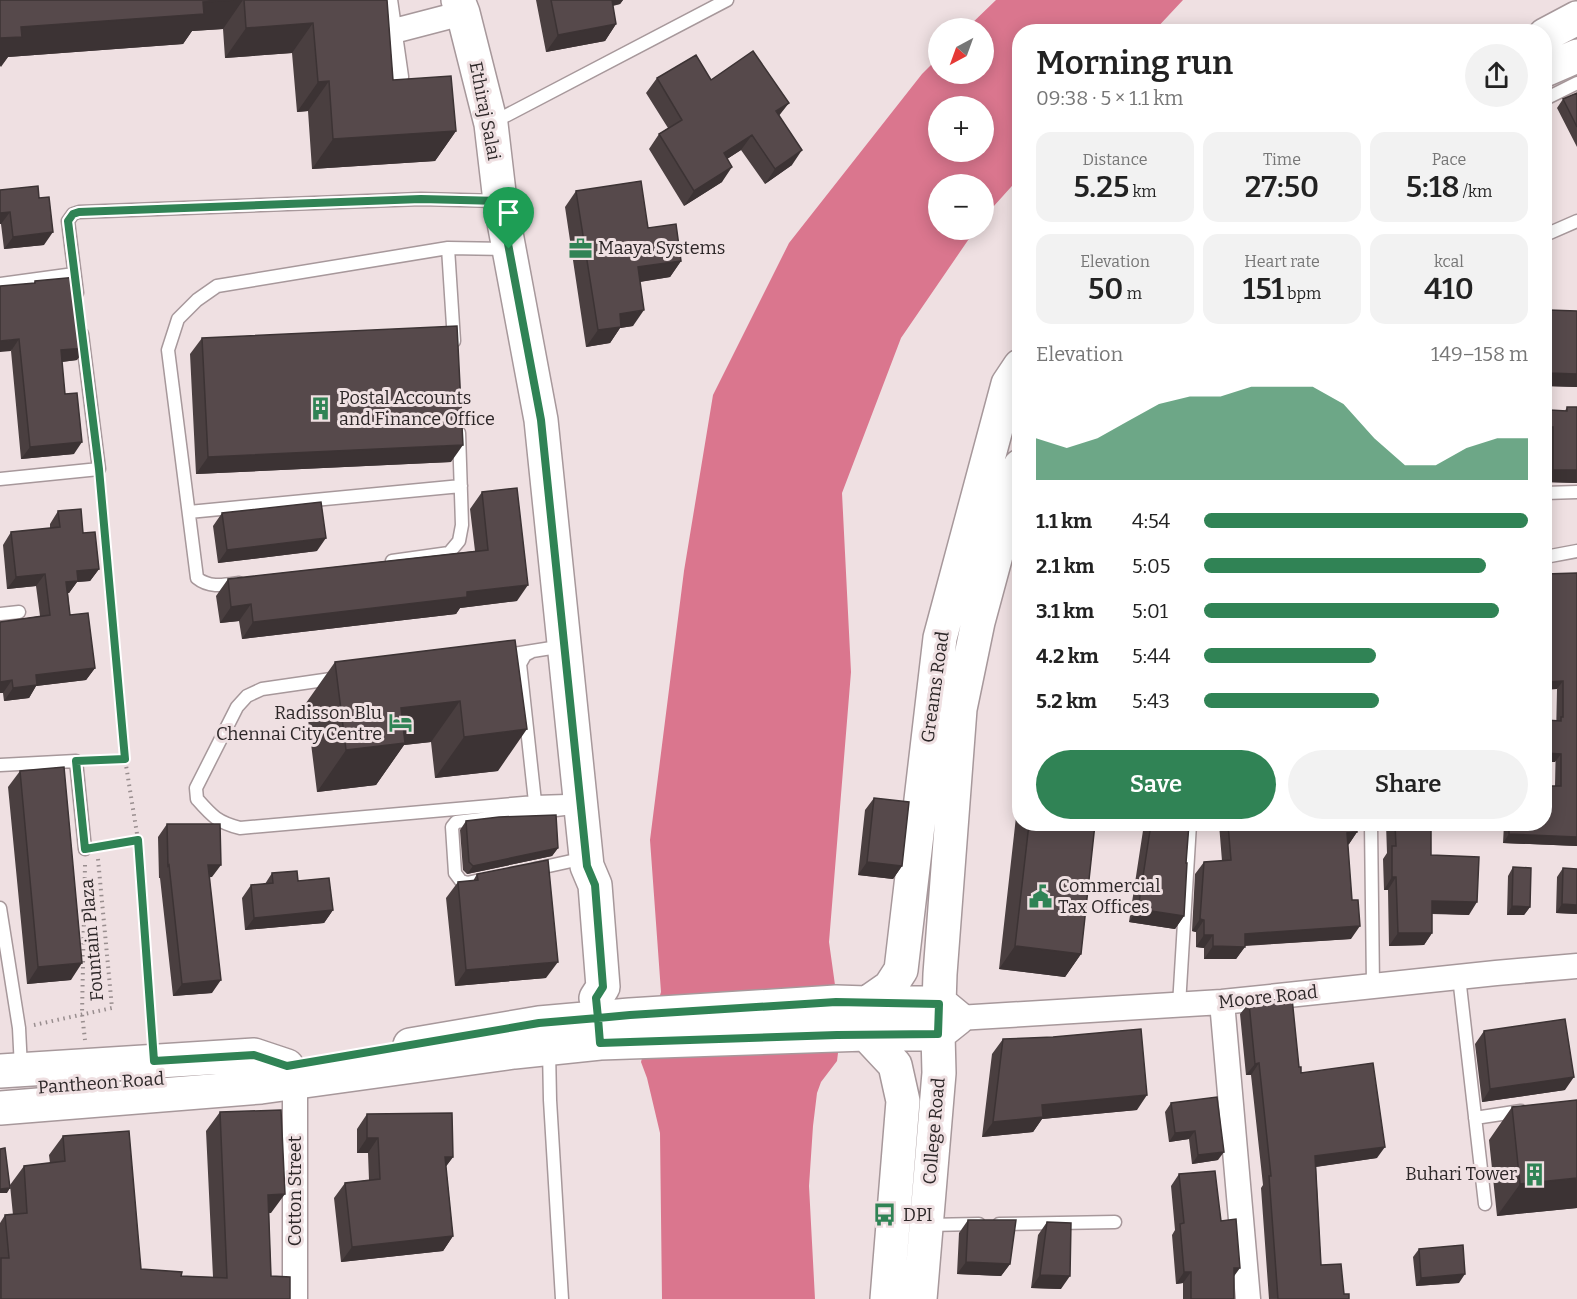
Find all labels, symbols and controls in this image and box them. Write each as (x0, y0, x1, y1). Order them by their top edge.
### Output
north arrow (928, 18, 994, 84)
map controls (928, 18, 994, 240)
text: Morning run (1036, 43, 1233, 83)
button: share (1465, 44, 1528, 107)
street label: Ethiraj Salai (465, 60, 505, 162)
text: 09:38 · 5 × 1.1 km (1036, 86, 1183, 110)
button: + (928, 96, 994, 162)
text: Distance (1083, 150, 1147, 169)
text: Time (1263, 150, 1301, 169)
text: Pace (1432, 150, 1466, 169)
text: 5.25 (1074, 169, 1129, 205)
text: 27:50 (1245, 169, 1319, 205)
text: 5:18 (1406, 169, 1460, 205)
button: − (928, 174, 994, 240)
text: km (1129, 182, 1157, 201)
text: /km (1460, 182, 1492, 201)
pin (483, 187, 534, 249)
icon: arrive (492, 196, 525, 229)
office icon: Maaya Systems (567, 235, 593, 261)
place label: Maaya Systems (598, 237, 725, 259)
text: Elevation (1080, 252, 1150, 271)
text: Heart rate (1244, 252, 1320, 271)
text: kcal (1434, 252, 1464, 271)
text: 50 (1088, 271, 1123, 307)
text: 151 (1243, 271, 1284, 307)
text: 410 (1424, 271, 1474, 307)
text: m (1123, 284, 1142, 303)
text: bpm (1284, 284, 1321, 303)
text: Elevation (1036, 342, 1123, 366)
text: 149–158 m (1431, 342, 1528, 366)
place label: Postal Accounts and Finance Office (339, 387, 495, 430)
building icon: Postal Accounts and Finance Office (308, 395, 334, 421)
text: 1.1 km (1036, 509, 1092, 533)
text: 4:54 (1132, 509, 1170, 533)
text: 2.1 km (1036, 554, 1094, 578)
text: 5:05 (1132, 554, 1170, 578)
text: 3.1 km (1036, 599, 1094, 623)
text: 5:01 (1132, 599, 1168, 623)
street label: Greams Road (916, 630, 954, 744)
text: 4.2 km (1036, 644, 1098, 668)
text: 5:44 (1132, 644, 1170, 668)
text: 5.2 km (1036, 689, 1097, 713)
text: 5:43 (1132, 689, 1170, 713)
place label: Radisson Blu Chennai City Centre (216, 702, 382, 745)
hotel icon: Radisson Blu Chennai City Centre (387, 710, 413, 736)
button: Save (1036, 750, 1276, 819)
button: Share (1288, 750, 1528, 819)
place label: Commercial Tax Offices (1058, 875, 1160, 918)
street label: Fountain Plaza (76, 878, 108, 1002)
public building icon: Commercial Tax Offices (1027, 883, 1053, 909)
street label: Moore Road (1217, 981, 1319, 1013)
street label: Pantheon Road (37, 1068, 165, 1098)
street label: College Road (918, 1076, 950, 1185)
street label: Cotton Street (284, 1135, 306, 1246)
building icon: Buhari Tower (1522, 1161, 1548, 1187)
place label: Buhari Tower (1405, 1163, 1517, 1185)
bus stop icon: DPI (872, 1202, 898, 1228)
place label: DPI (903, 1204, 933, 1226)

